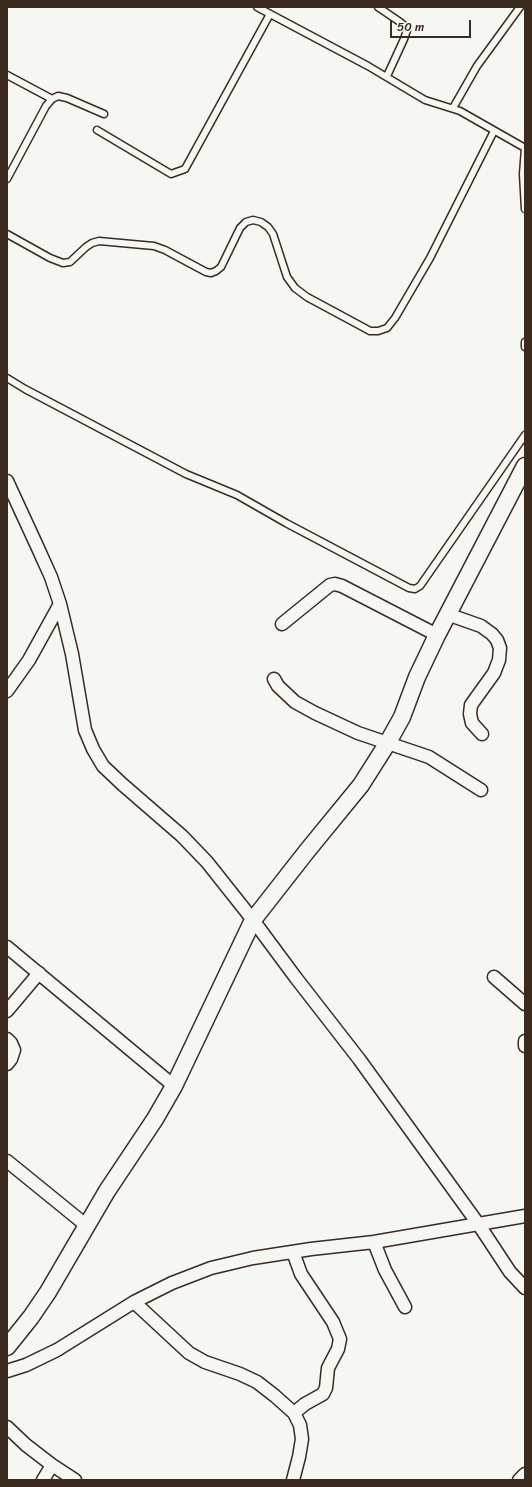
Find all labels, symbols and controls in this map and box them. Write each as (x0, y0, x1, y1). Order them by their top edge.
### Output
scale bar (392, 12, 473, 38)
text: 50 m (397, 16, 424, 38)

